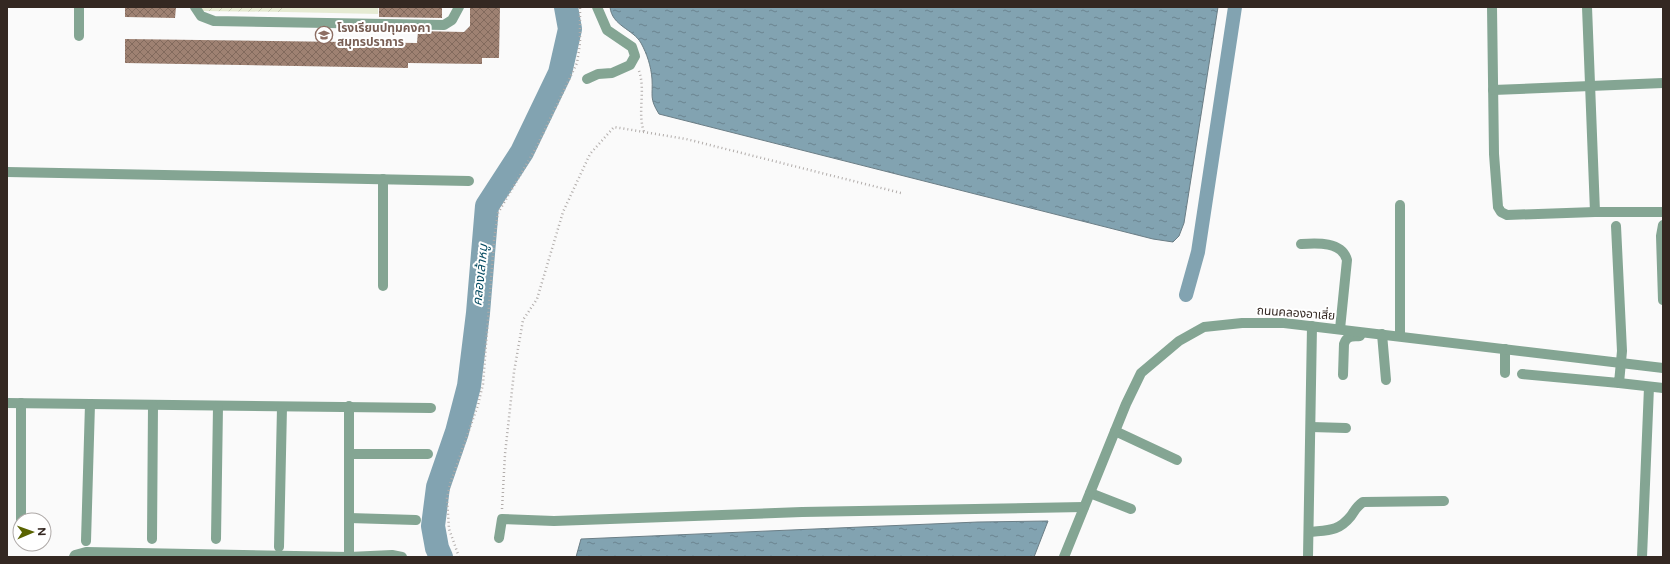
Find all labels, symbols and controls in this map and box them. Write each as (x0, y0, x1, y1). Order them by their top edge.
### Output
place label: โรงเรียนปทุมคงคา สมุทรปราการ (337, 21, 430, 49)
school or university icon: โรงเรียนปทุมคงคา สมุทรปราการ (314, 25, 334, 45)
water label: คลองเล้าหมู (469, 242, 492, 307)
street label: ถนนคลองอาเสี่ย (1256, 301, 1336, 323)
north arrow (12, 512, 52, 552)
text: N (35, 527, 48, 536)

